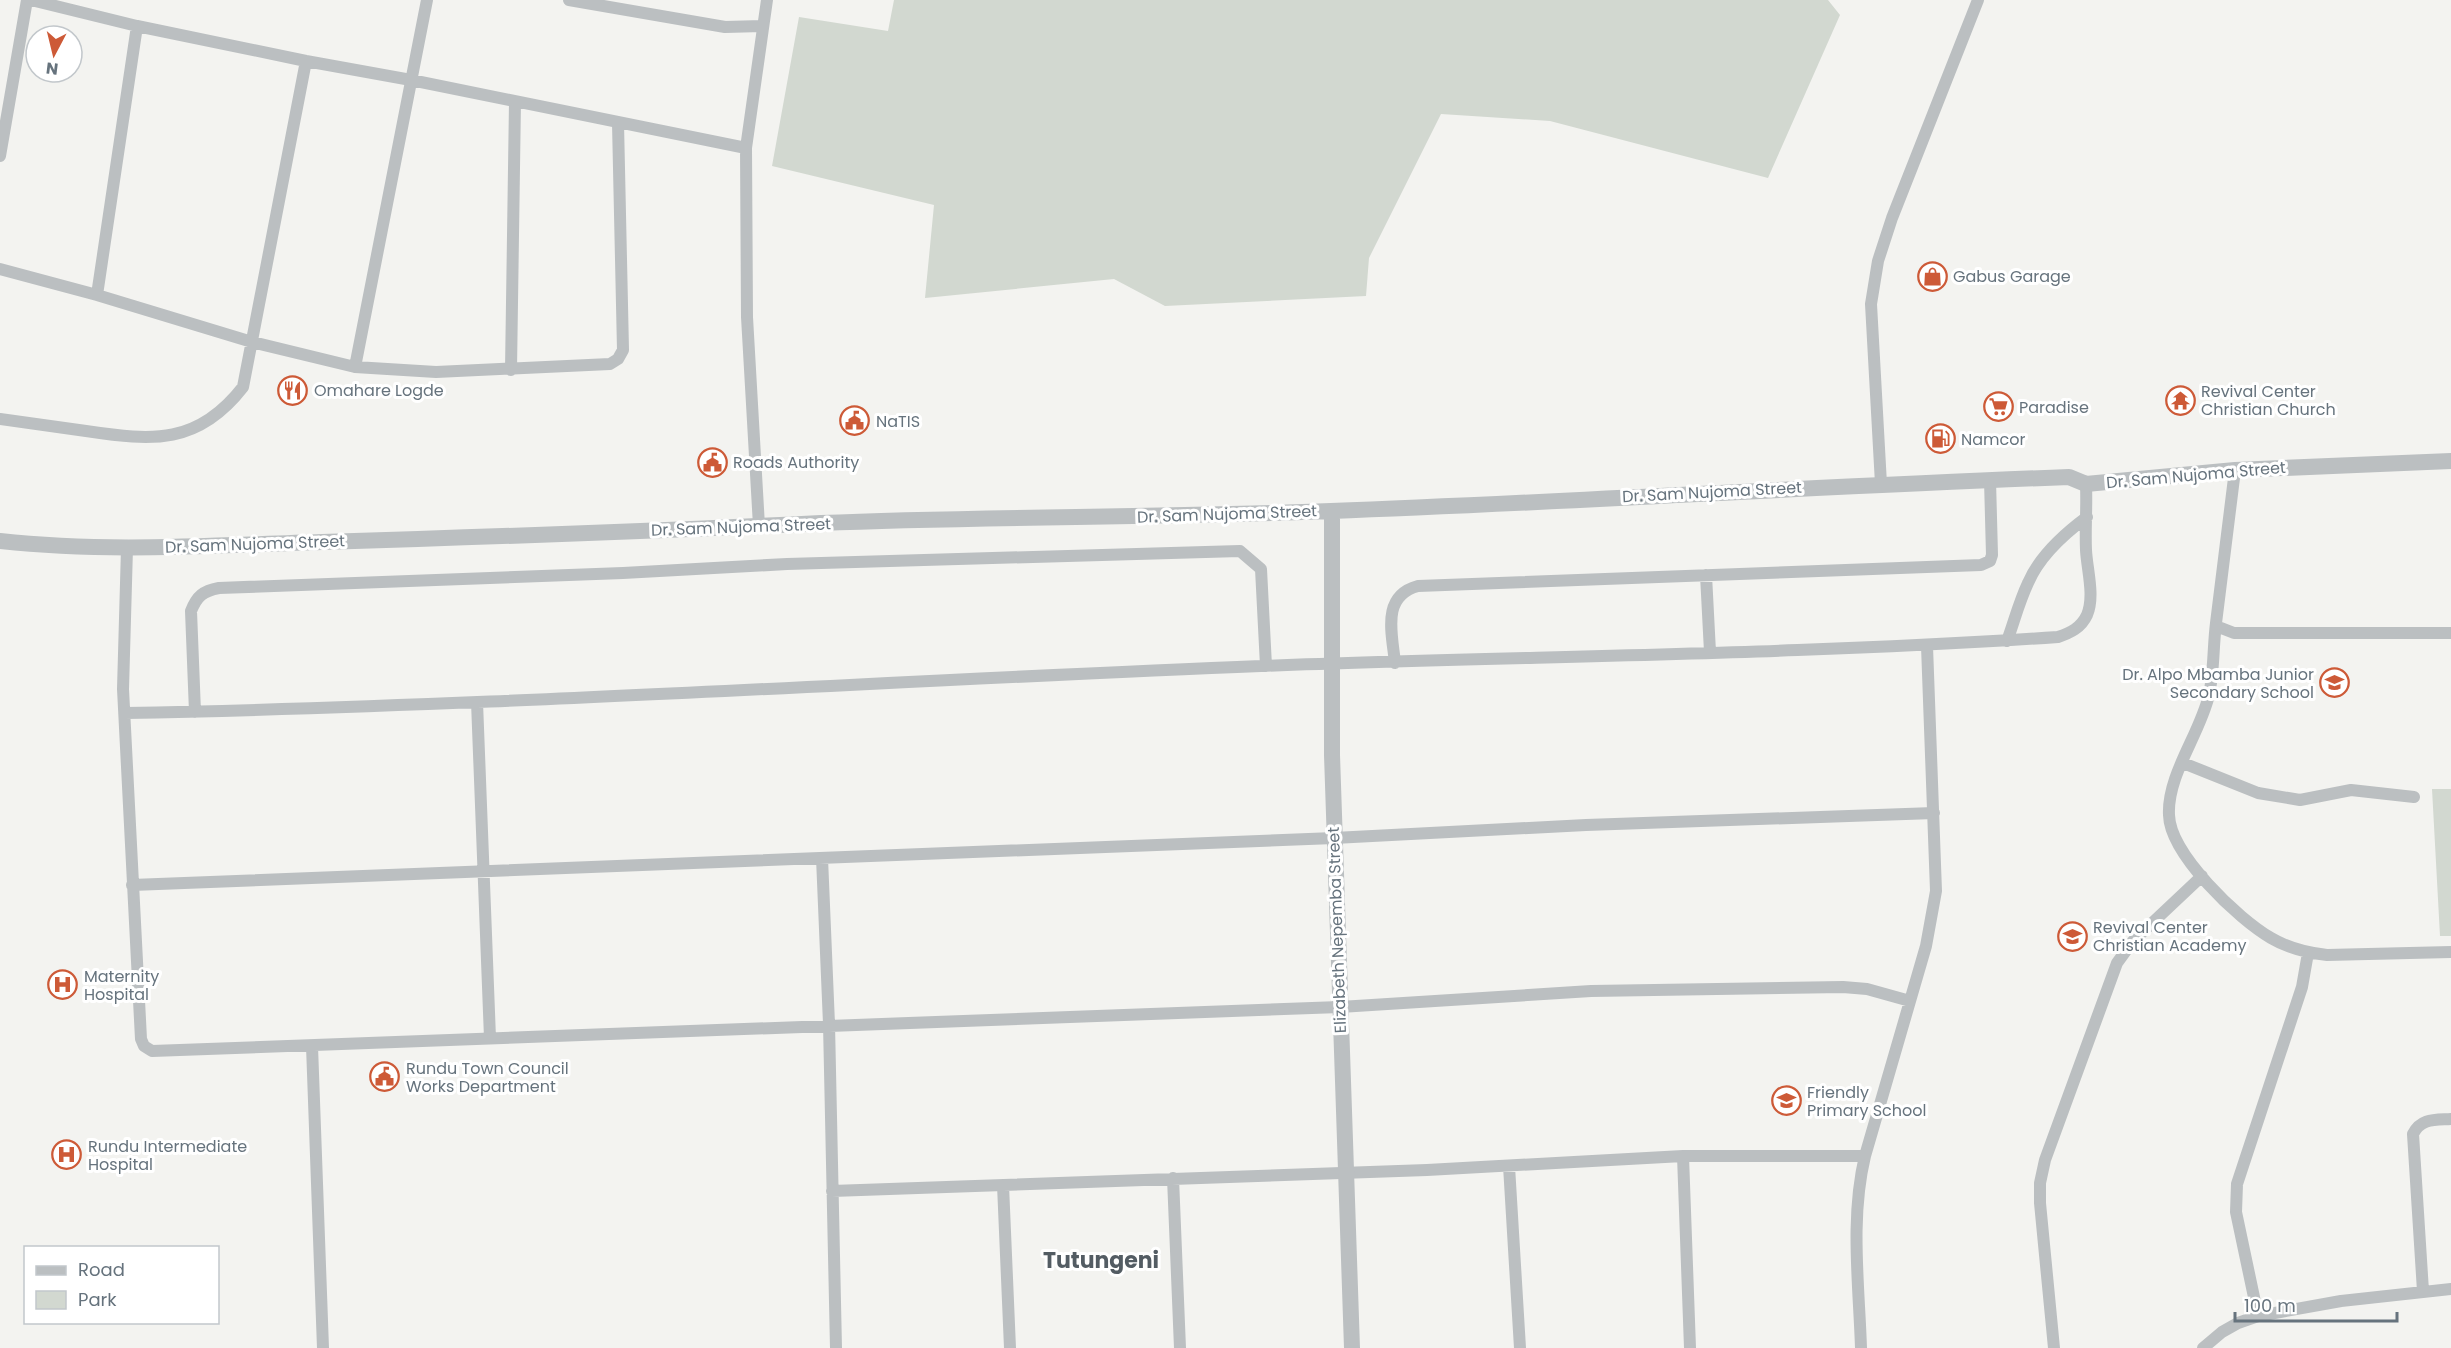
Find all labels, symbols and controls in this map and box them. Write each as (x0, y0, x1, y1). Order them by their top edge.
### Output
north arrow (24, 24, 84, 84)
text: N (45, 56, 60, 81)
shop icon: Gabus Garage (1916, 260, 1948, 292)
place label: Gabus Garage (1953, 265, 2071, 288)
restaurant icon: Omahare Logde (277, 374, 309, 406)
place label: Omahare Logde (314, 379, 444, 402)
place label: Revival Center Christian Church (2201, 380, 2336, 421)
temple icon: Revival Center Christian Church (2164, 384, 2196, 416)
supermarket icon: Paradise (1982, 391, 2014, 423)
place label: Paradise (2019, 396, 2089, 419)
public building icon: NaTIS (839, 405, 871, 437)
place label: NaTIS (876, 410, 920, 433)
fuel station icon: Namcor (1924, 423, 1956, 455)
place label: Namcor (1961, 428, 2025, 451)
public building icon: Roads Authority (696, 446, 728, 478)
place label: Roads Authority (733, 451, 859, 474)
street label: Dr. Sam Nujoma Street (2105, 456, 2287, 494)
street label: Dr. Sam Nujoma Street (1622, 476, 1803, 508)
street label: Dr. Sam Nujoma Street (1137, 499, 1318, 529)
street label: Dr. Sam Nujoma Street (651, 512, 832, 542)
street label: Dr. Sam Nujoma Street (165, 529, 346, 559)
place label: Dr. Alpo Mbamba Junior Secondary School (2122, 663, 2314, 704)
school or university icon: Dr. Alpo Mbamba Junior Secondary School (2319, 667, 2351, 699)
street label: Elizabeth Nepemba Street (1322, 826, 1352, 1034)
place label: Revival Center Christian Academy (2093, 916, 2246, 957)
school or university icon: Revival Center Christian Academy (2056, 920, 2088, 952)
place label: Maternity Hospital (84, 965, 159, 1006)
hospital icon: Maternity Hospital (47, 969, 79, 1001)
place label: Rundu Town Council Works Department (406, 1057, 569, 1098)
public building icon: Rundu Town Council Works Department (369, 1061, 401, 1093)
place label: Friendly Primary School (1807, 1081, 1926, 1122)
school or university icon: Friendly Primary School (1770, 1085, 1802, 1117)
place label: Rundu Intermediate Hospital (88, 1135, 247, 1176)
hospital icon: Rundu Intermediate Hospital (51, 1139, 83, 1171)
district label: Tutungeni (1043, 1245, 1159, 1276)
legend (24, 1246, 219, 1324)
text: Road (78, 1257, 125, 1282)
scale bar (2235, 1285, 2397, 1323)
text: Park (78, 1287, 117, 1312)
text: 100 m (2244, 1293, 2296, 1318)

